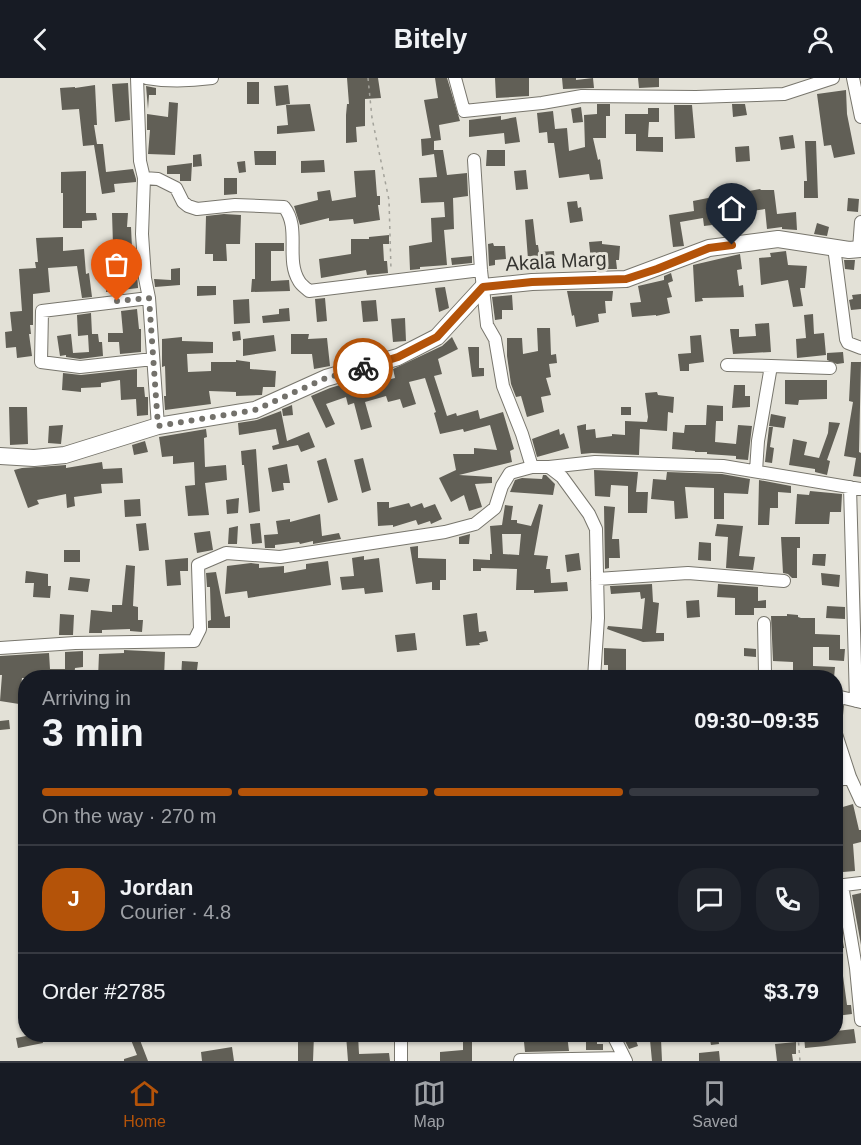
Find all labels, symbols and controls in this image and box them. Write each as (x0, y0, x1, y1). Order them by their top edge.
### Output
icon: back (24, 23, 57, 56)
icon: person (804, 23, 837, 56)
text: Bitely (394, 24, 467, 54)
pin (706, 183, 757, 245)
icon: home (715, 192, 748, 225)
pin (91, 239, 142, 301)
street label: Akala Marg (505, 247, 607, 275)
icon: bag (100, 248, 133, 281)
courier (333, 338, 393, 398)
icon: bike (347, 352, 380, 385)
text: Arriving in (42, 687, 131, 709)
text: 09:30–09:35 (694, 708, 819, 733)
text: 3 min (42, 711, 144, 754)
text: On the way · 270 m (42, 805, 217, 827)
button: chat (678, 868, 741, 931)
button: phone (756, 868, 819, 931)
text: Jordan (120, 875, 193, 900)
text: J (67, 886, 80, 911)
text: Courier · 4.8 (120, 901, 231, 923)
text: Order #2785 (42, 979, 166, 1004)
text: $3.79 (764, 979, 819, 1004)
tab: Home (123, 1077, 166, 1131)
tab: Map (413, 1077, 446, 1131)
tab: Saved (692, 1077, 738, 1131)

